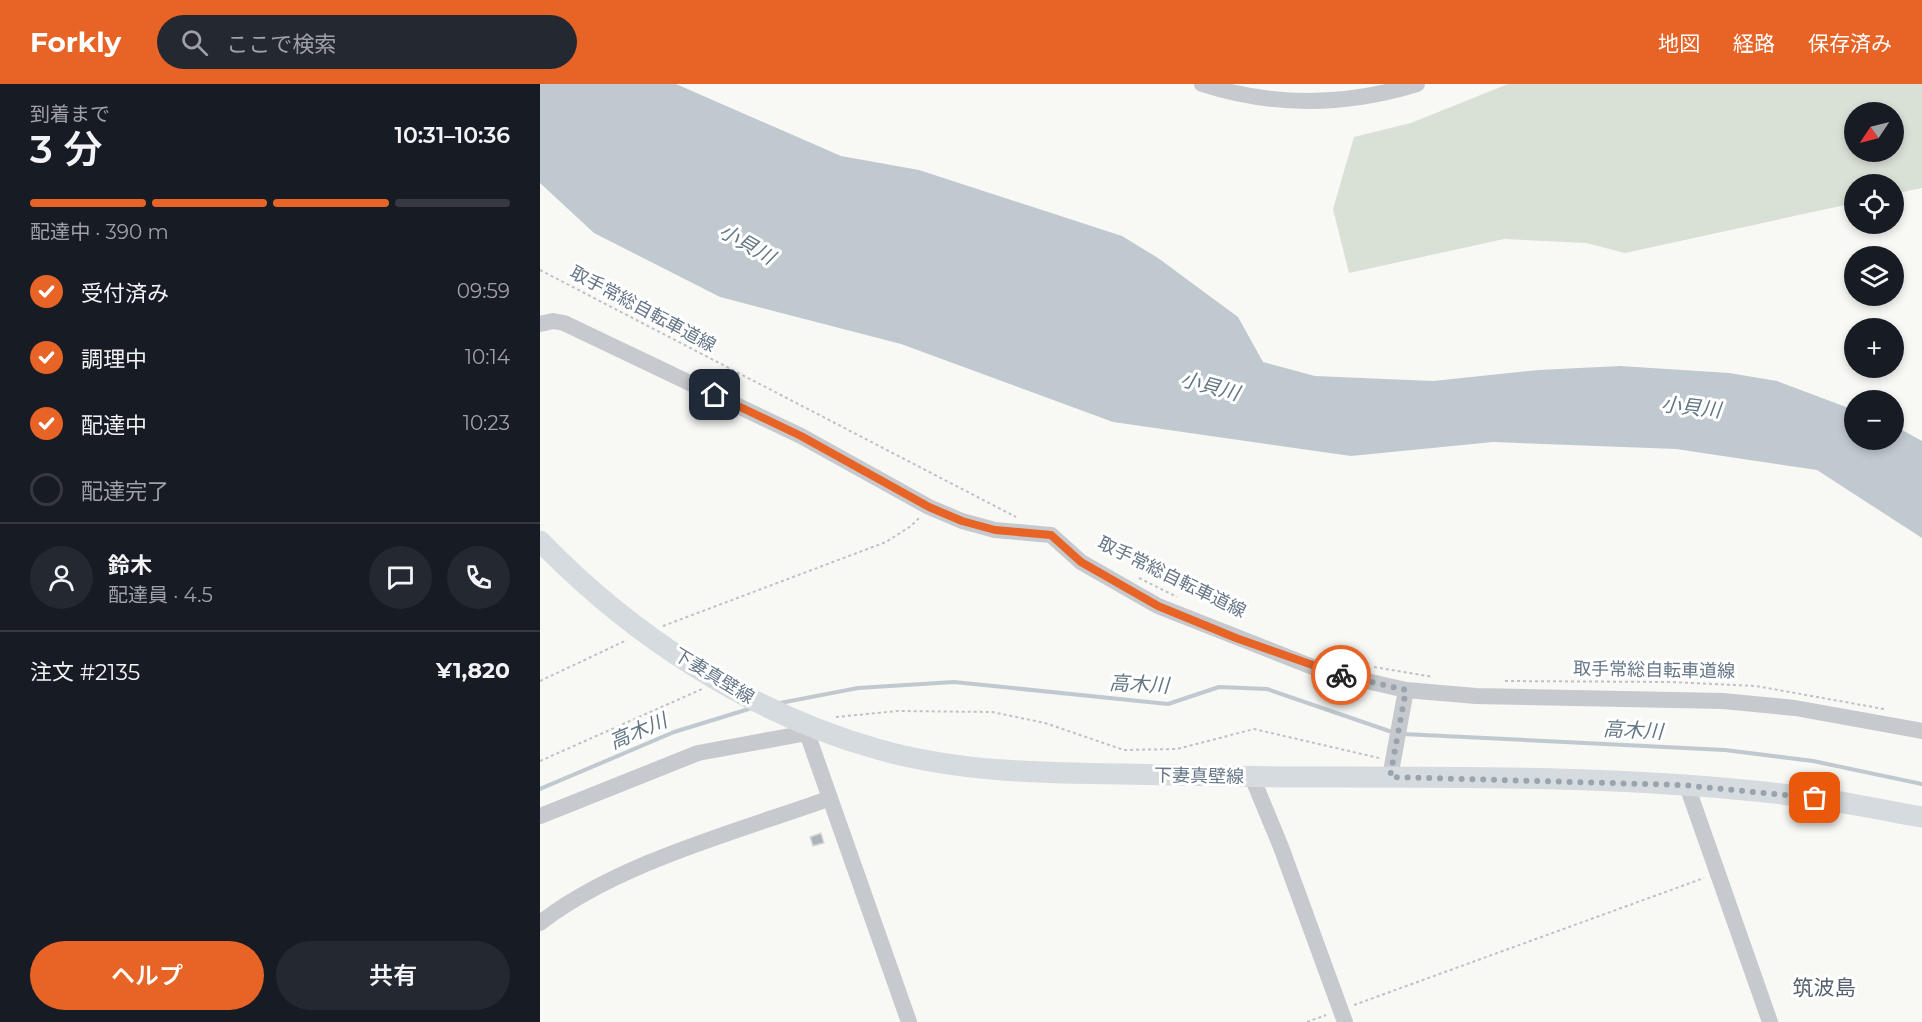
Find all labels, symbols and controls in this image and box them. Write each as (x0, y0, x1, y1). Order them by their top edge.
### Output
search box (157, 15, 577, 69)
text: Forkly (30, 25, 121, 59)
icon: search (178, 26, 211, 59)
text: ここで検索 (226, 31, 336, 58)
text: 地図 (1658, 31, 1700, 56)
text: 経路 (1733, 31, 1775, 56)
text: 保存済み (1808, 31, 1892, 56)
text: 到着まで (30, 102, 110, 126)
north arrow (1844, 102, 1904, 162)
map controls (1844, 102, 1904, 450)
text: 10:31–10:36 (395, 122, 510, 149)
text: 3 分 (30, 125, 102, 173)
button: locate (1844, 174, 1904, 234)
water label: 小貝川 (715, 219, 781, 270)
text: 配達中 · 390 m (30, 220, 169, 244)
button: layers (1844, 246, 1904, 306)
street label: 取手常総自転車道線 (566, 261, 720, 357)
icon: check (30, 275, 63, 308)
text: 09:59 (457, 279, 510, 303)
text: 受付済み (81, 280, 169, 307)
button: + (1844, 318, 1904, 378)
icon: check (30, 341, 63, 374)
text: 10:14 (465, 345, 510, 369)
text: 調理中 (81, 346, 147, 373)
water label: 小貝川 (1178, 367, 1244, 406)
pin (689, 369, 740, 420)
icon: home (698, 378, 731, 411)
button: − (1844, 390, 1904, 450)
water label: 小貝川 (1660, 392, 1724, 422)
icon: check (30, 407, 63, 440)
text: 10:23 (463, 411, 510, 435)
text: 配達中 (81, 412, 147, 439)
text: 配達完了 (81, 478, 169, 505)
street label: 取手常総自転車道線 (1094, 532, 1250, 622)
button: person (30, 546, 93, 609)
button: chat (369, 546, 432, 609)
button: phone (447, 546, 510, 609)
text: 鈴木 (108, 552, 152, 579)
text: 配達員 · 4.5 (108, 583, 213, 607)
street label: 下妻真壁線 (670, 643, 758, 709)
courier (1311, 645, 1371, 705)
text: ¥1,820 (436, 657, 510, 684)
street label: 取手常総自転車道線 (1573, 658, 1735, 682)
text: 注文 #2135 (30, 659, 140, 686)
icon: bike (1325, 659, 1358, 692)
water label: 高木川 (1108, 670, 1172, 698)
water label: 高木川 (606, 707, 672, 754)
water label: 高木川 (1602, 716, 1666, 744)
street label: 下妻真壁線 (1154, 764, 1244, 788)
pin (1789, 772, 1840, 823)
icon: bag (1798, 781, 1831, 814)
button: ヘルプ (30, 941, 264, 1010)
button: 共有 (276, 941, 510, 1010)
district label: 筑波島 (1793, 975, 1856, 1000)

